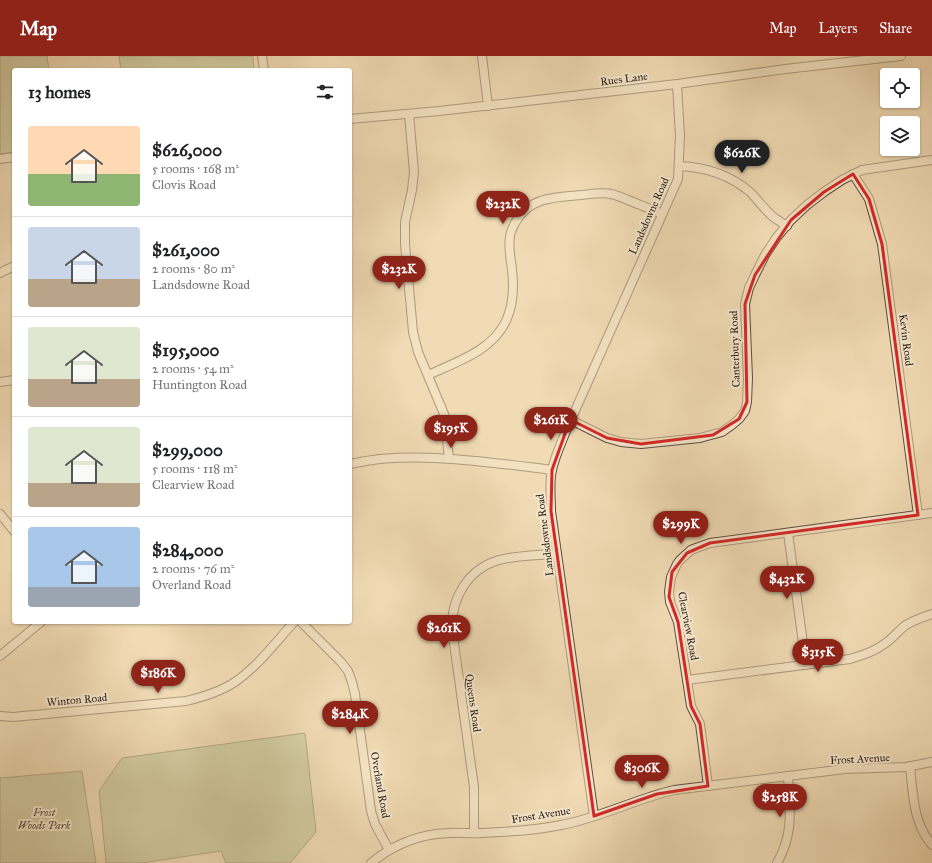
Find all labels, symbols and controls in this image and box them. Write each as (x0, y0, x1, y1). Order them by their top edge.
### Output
text: Map (20, 17, 57, 40)
text: Map (769, 20, 797, 37)
text: Layers (819, 20, 857, 37)
text: Share (879, 20, 912, 37)
map controls (880, 68, 920, 156)
button: locate (880, 68, 920, 108)
street label: Rues Lane (599, 70, 649, 88)
icon: filters (314, 81, 336, 103)
text: 13 homes (28, 82, 91, 103)
button: layers (880, 116, 920, 156)
text: $626,000 (152, 140, 222, 161)
pin: $626K (714, 140, 770, 174)
icon: home (60, 142, 108, 190)
text: $626K (724, 145, 760, 161)
text: 5 rooms · 168 m² (152, 161, 239, 177)
street label: Landsdowne Road (626, 175, 672, 257)
text: Clovis Road (152, 177, 216, 193)
pin: $232K (475, 191, 531, 225)
text: $232K (485, 196, 521, 212)
text: $261,000 (152, 240, 220, 261)
icon: home (60, 243, 108, 291)
pin: $232K (371, 256, 427, 290)
text: 2 rooms · 80 m² (152, 261, 235, 277)
text: $232K (381, 261, 417, 277)
text: Landsdowne Road (152, 277, 250, 293)
street label: Canterbury Road (727, 310, 743, 388)
street label: Kevin Road (896, 313, 916, 367)
text: $195,000 (152, 340, 219, 361)
icon: home (60, 343, 108, 391)
text: 2 rooms · 54 m² (152, 361, 234, 377)
text: Huntington Road (152, 377, 247, 393)
pin: $261K (523, 407, 579, 441)
text: $261K (533, 412, 569, 428)
pin: $195K (423, 415, 479, 449)
text: $195K (433, 420, 469, 436)
text: $299,000 (152, 440, 223, 461)
icon: home (60, 443, 108, 491)
text: 5 rooms · 118 m² (152, 461, 238, 477)
text: Clearview Road (152, 477, 235, 493)
street label: Landsdowne Road (533, 493, 557, 577)
pin: $299K (653, 511, 709, 545)
text: $299K (662, 516, 700, 532)
text: $284,000 (152, 540, 224, 561)
icon: home (60, 543, 108, 591)
text: 2 rooms · 76 m² (152, 561, 234, 577)
pin: $432K (759, 566, 815, 600)
text: $432K (769, 571, 805, 587)
text: Overland Road (152, 577, 231, 593)
street label: Clearview Road (675, 590, 701, 662)
pin: $261K (416, 615, 472, 649)
text: $261K (426, 620, 462, 636)
pin: $315K (790, 639, 846, 673)
text: $315K (801, 644, 835, 660)
pin: $186K (130, 660, 186, 694)
text: $186K (140, 665, 176, 681)
street label: Queens Road (462, 673, 484, 733)
street label: Winton Road (46, 691, 108, 709)
pin: $284K (322, 701, 378, 735)
text: $284K (331, 706, 369, 722)
street label: Overland Road (368, 751, 392, 820)
street label: Frost Avenue (830, 751, 891, 767)
pin: $306K (614, 755, 670, 789)
text: $306K (624, 760, 660, 776)
pin: $258K (752, 784, 808, 818)
text: $258K (762, 789, 798, 805)
street label: Frost Avenue (510, 804, 572, 826)
park label: Frost Woods Park (18, 806, 70, 832)

